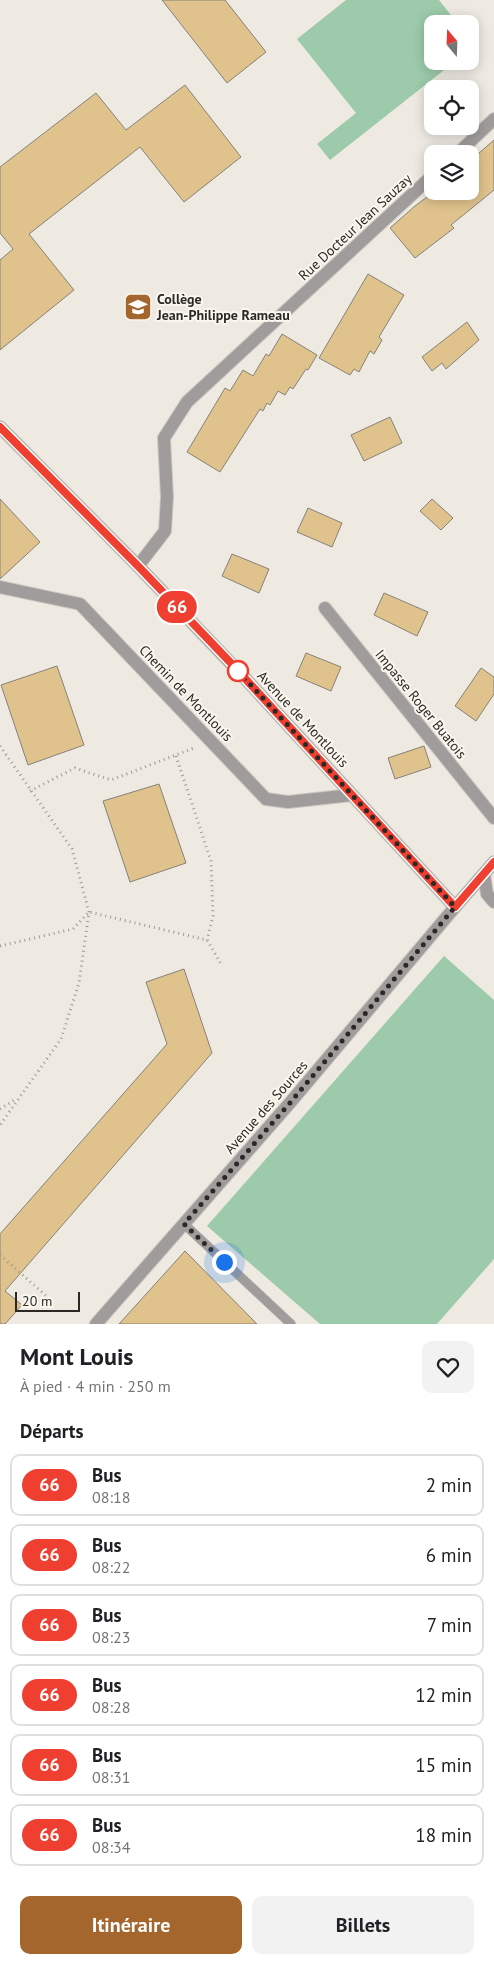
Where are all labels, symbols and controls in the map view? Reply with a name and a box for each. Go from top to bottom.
north arrow [424,15,479,70]
map controls [424,15,479,200]
button: locate [424,80,479,135]
button: layers [424,145,479,200]
street label: Rue Docteur Jean Sauzay [295,169,416,284]
place label: Collège Jean-Philippe Rameau [156,290,290,324]
school or university icon: Collège Jean-Philippe Rameau [123,292,153,322]
line badge: 66 [154,591,200,623]
text: 66 [167,595,187,618]
street label: Chemin de Montlouis [135,641,237,745]
street label: Impasse Roger Buatois [371,646,471,762]
unlabelled marker [227,660,249,682]
street label: Avenue de Montlouis [254,667,352,771]
street label: Avenue des Sources [221,1056,312,1157]
your location [212,1250,237,1275]
scale bar [15,1289,80,1312]
text: 20 m [22,1292,52,1310]
text: Mont Louis [20,1341,134,1372]
button: heart [422,1341,474,1393]
text: À pied · 4 min · 250 m [20,1376,171,1396]
text: Départs [20,1419,84,1443]
text: Bus [92,1463,121,1487]
text: 66 [39,1473,60,1496]
text: 2 min [426,1473,472,1497]
text: 08:18 [92,1487,130,1507]
text: Bus [92,1533,121,1557]
text: 66 [39,1543,60,1566]
text: 6 min [426,1543,472,1567]
text: 08:22 [92,1557,130,1577]
text: Bus [92,1603,121,1627]
text: 66 [39,1613,60,1636]
text: 7 min [427,1613,472,1637]
text: 08:23 [92,1627,130,1647]
text: Bus [92,1673,121,1697]
text: 66 [39,1683,60,1706]
text: 12 min [415,1683,472,1707]
text: 08:28 [92,1697,130,1717]
text: Bus [92,1743,121,1767]
text: 66 [39,1753,60,1776]
text: 15 min [415,1753,472,1777]
text: 08:31 [92,1767,130,1787]
text: Bus [92,1813,121,1837]
text: 66 [39,1823,60,1846]
text: 18 min [415,1823,472,1847]
text: 08:34 [92,1837,130,1857]
button: Itinéraire [20,1896,242,1954]
button: Billets [252,1896,474,1954]

